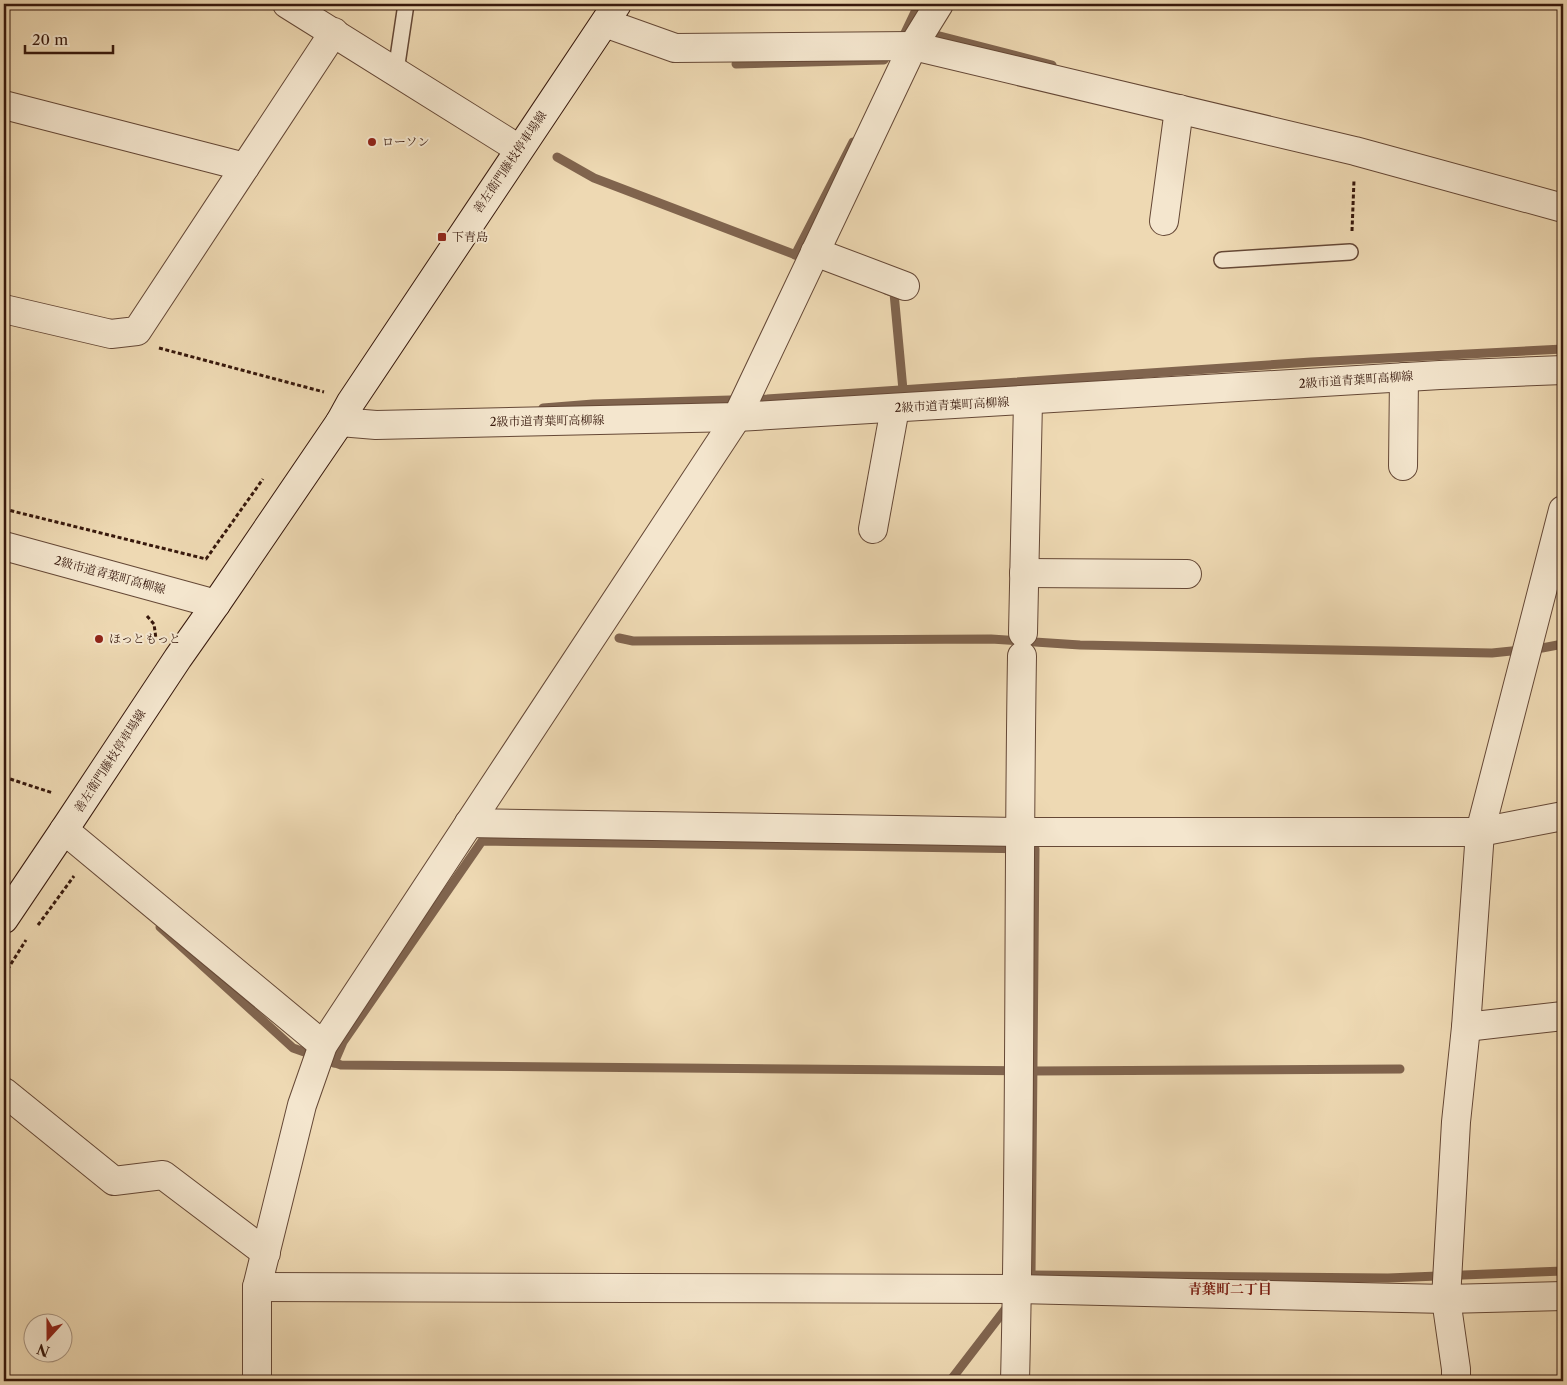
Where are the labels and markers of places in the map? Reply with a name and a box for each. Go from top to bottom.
place label: ローソン [382,134,430,149]
marker: ローソン [366,136,378,148]
place label: 下青島 [452,229,488,244]
marker: 下青島 [436,231,448,243]
place label: ほっともっと [109,631,181,646]
marker: ほっともっと [93,633,105,645]

